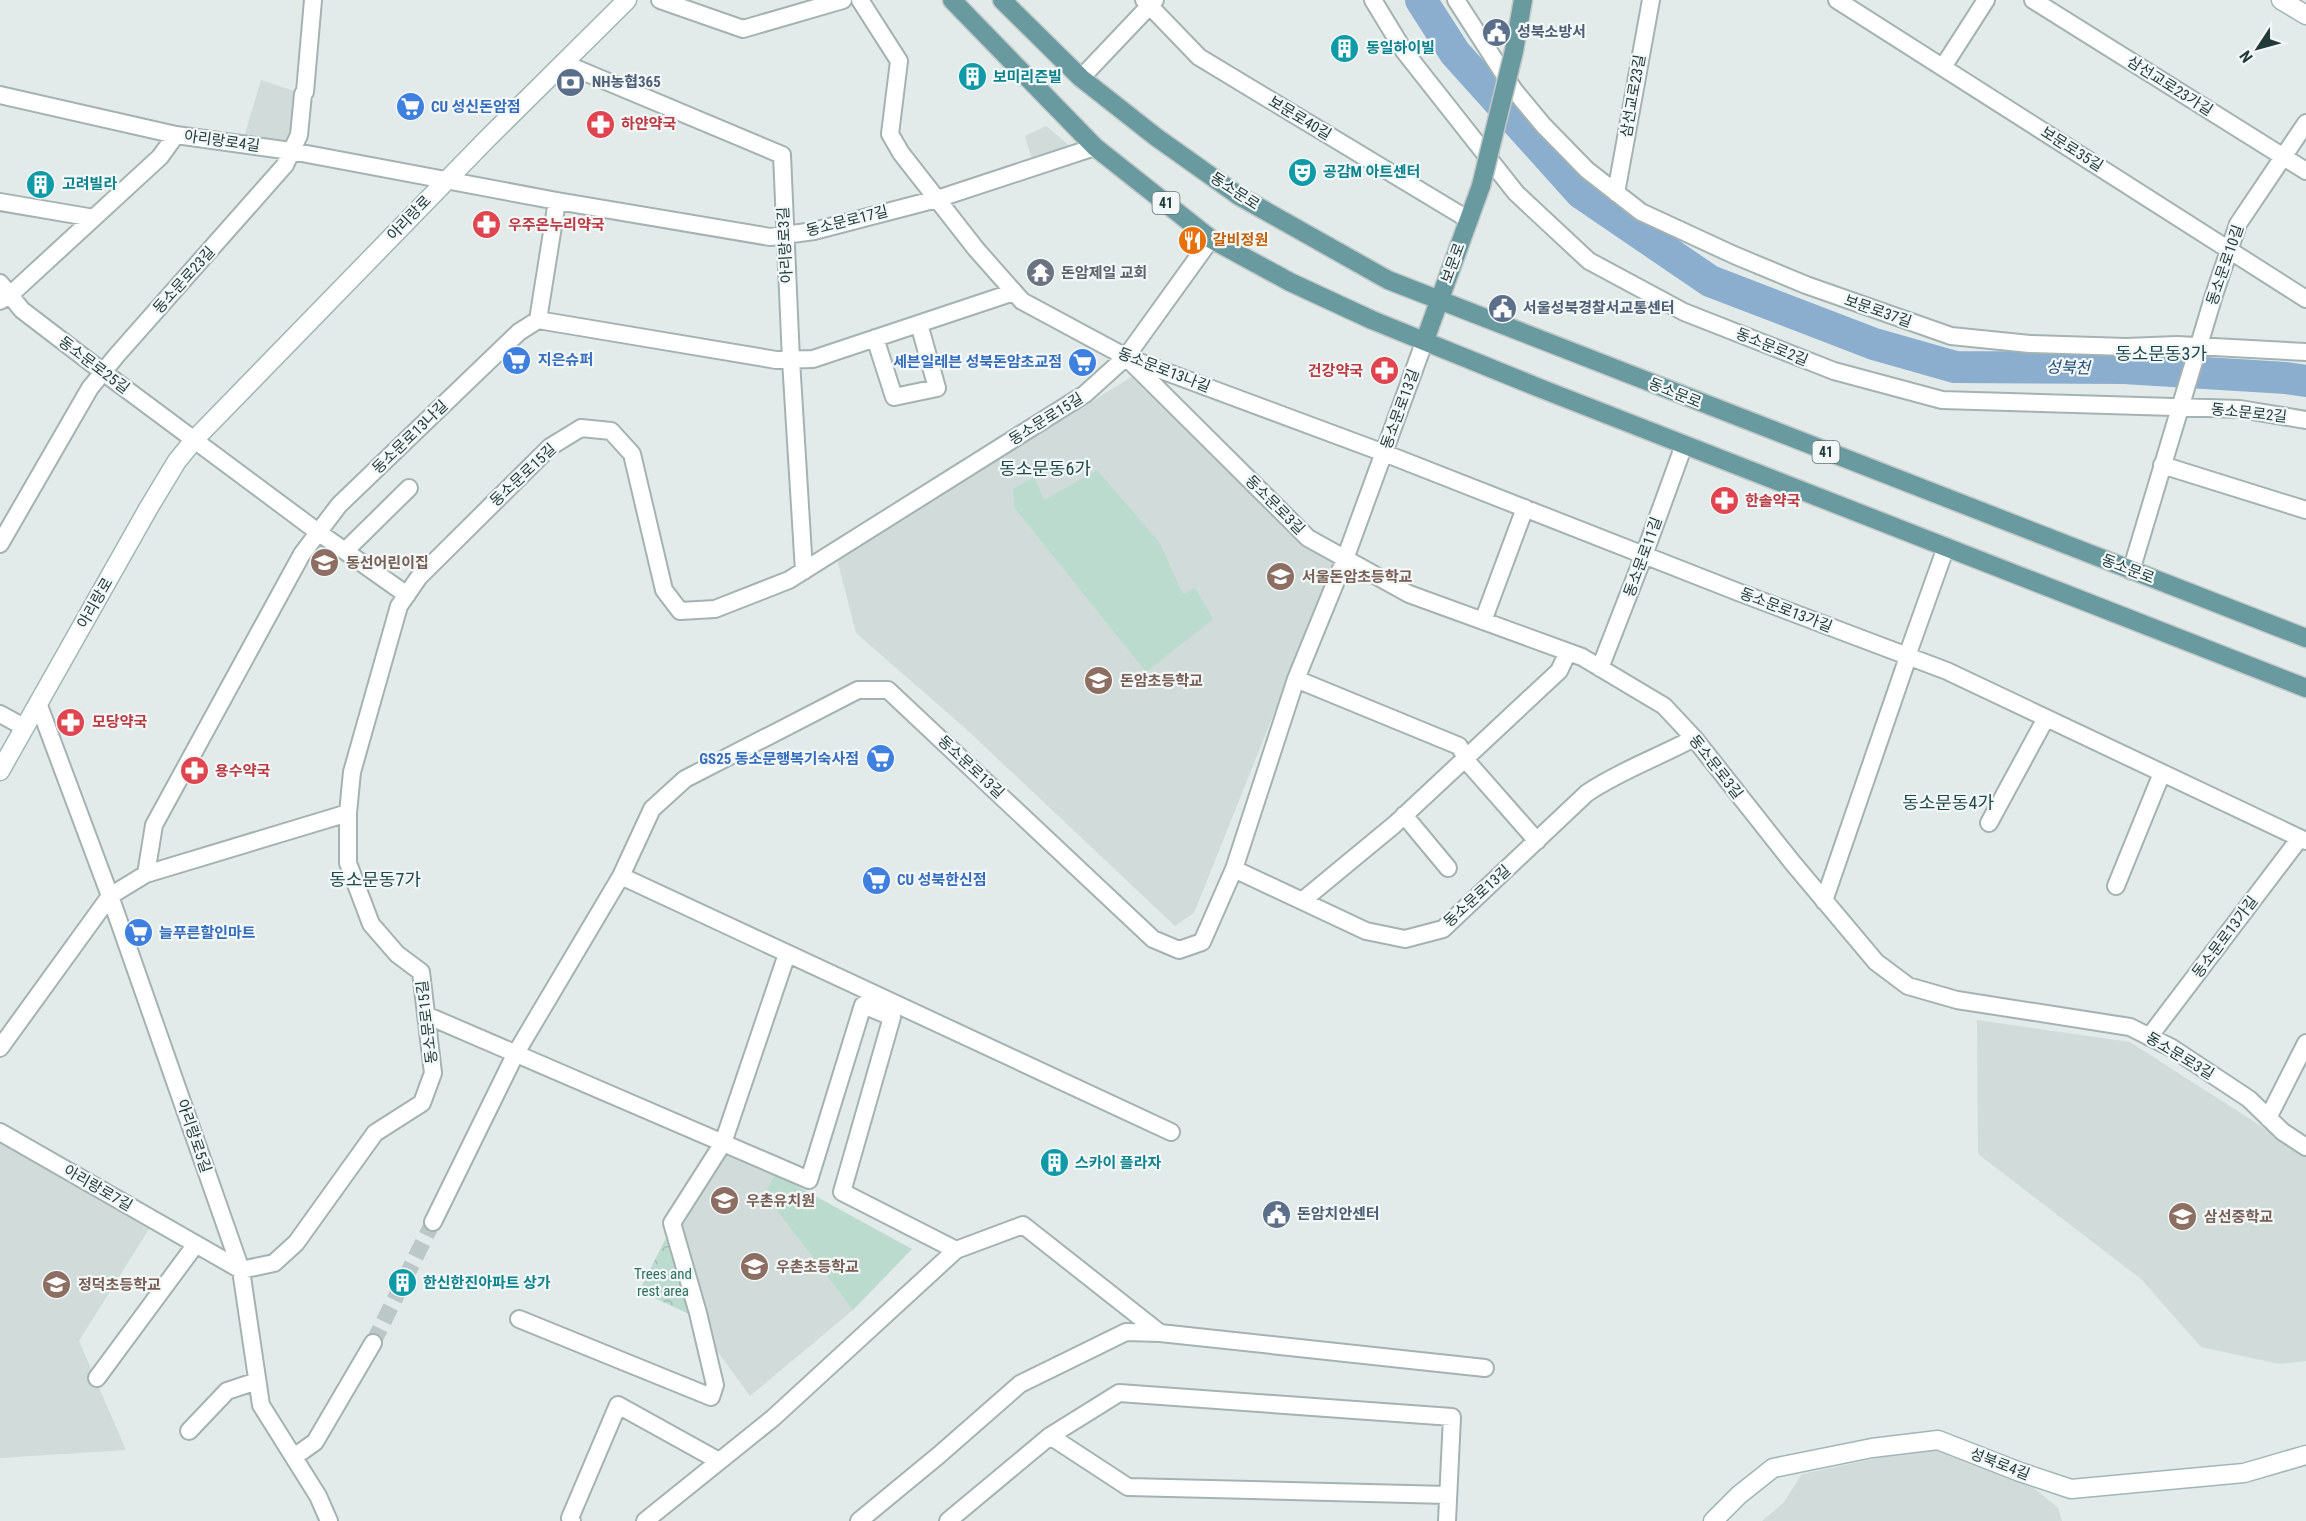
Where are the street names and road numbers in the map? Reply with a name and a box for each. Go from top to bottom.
street label: 삼선교로23길 [1617,53,1649,139]
street label: 삼선교로23가길 [2124,53,2216,119]
street label: 보문로40길 [1265,92,1335,144]
street label: 보문로35길 [2038,123,2106,175]
street label: 아리랑로4길 [183,127,261,155]
street label: 동소문로 [1207,168,1263,214]
street label: 아리랑로 [383,192,435,244]
road number: 41 [1152,192,1180,214]
street label: 동소문로17길 [804,202,890,240]
street label: 아리랑로3길 [774,206,796,284]
street label: 동소문로10길 [2203,222,2247,308]
street label: 보문로 [1437,240,1469,286]
street label: 동소문로23길 [149,243,219,317]
street label: 보문로37길 [1842,291,1914,331]
street label: 동소문로2길 [1733,324,1811,370]
street label: 동소문로25길 [55,333,133,397]
street label: 동소문로13나길 [1115,344,1213,396]
street label: 동소문로13길 [1377,367,1423,451]
street label: 동소문로 [1646,374,1704,412]
street label: 동소문로15길 [1006,389,1086,449]
street label: 동소문로13나길 [369,397,451,477]
street label: 동소문로2길 [2210,400,2288,426]
street label: 동소문로15길 [486,440,560,510]
road number: 41 [1812,441,1840,463]
street label: 동소문로3길 [1242,472,1308,538]
street label: 동소문로11길 [1620,515,1666,599]
street label: 동소문로 [2099,551,2157,587]
street label: 아리랑로 [73,575,117,631]
street label: 동소문로13가길 [1737,584,1835,636]
street label: 동소문로3길 [1685,731,1747,803]
street label: 동소문로13길 [934,732,1008,802]
street label: 동소문로13길 [1440,861,1514,931]
street label: 동소문로13가길 [2188,893,2262,981]
street label: 동소문로15길 [413,979,441,1065]
street label: 동소문로3길 [2143,1029,2217,1083]
street label: 아리랑로5길 [173,1097,215,1175]
street label: 아리랑로7길 [60,1161,136,1215]
street label: 성북로4길 [1968,1444,2032,1484]

